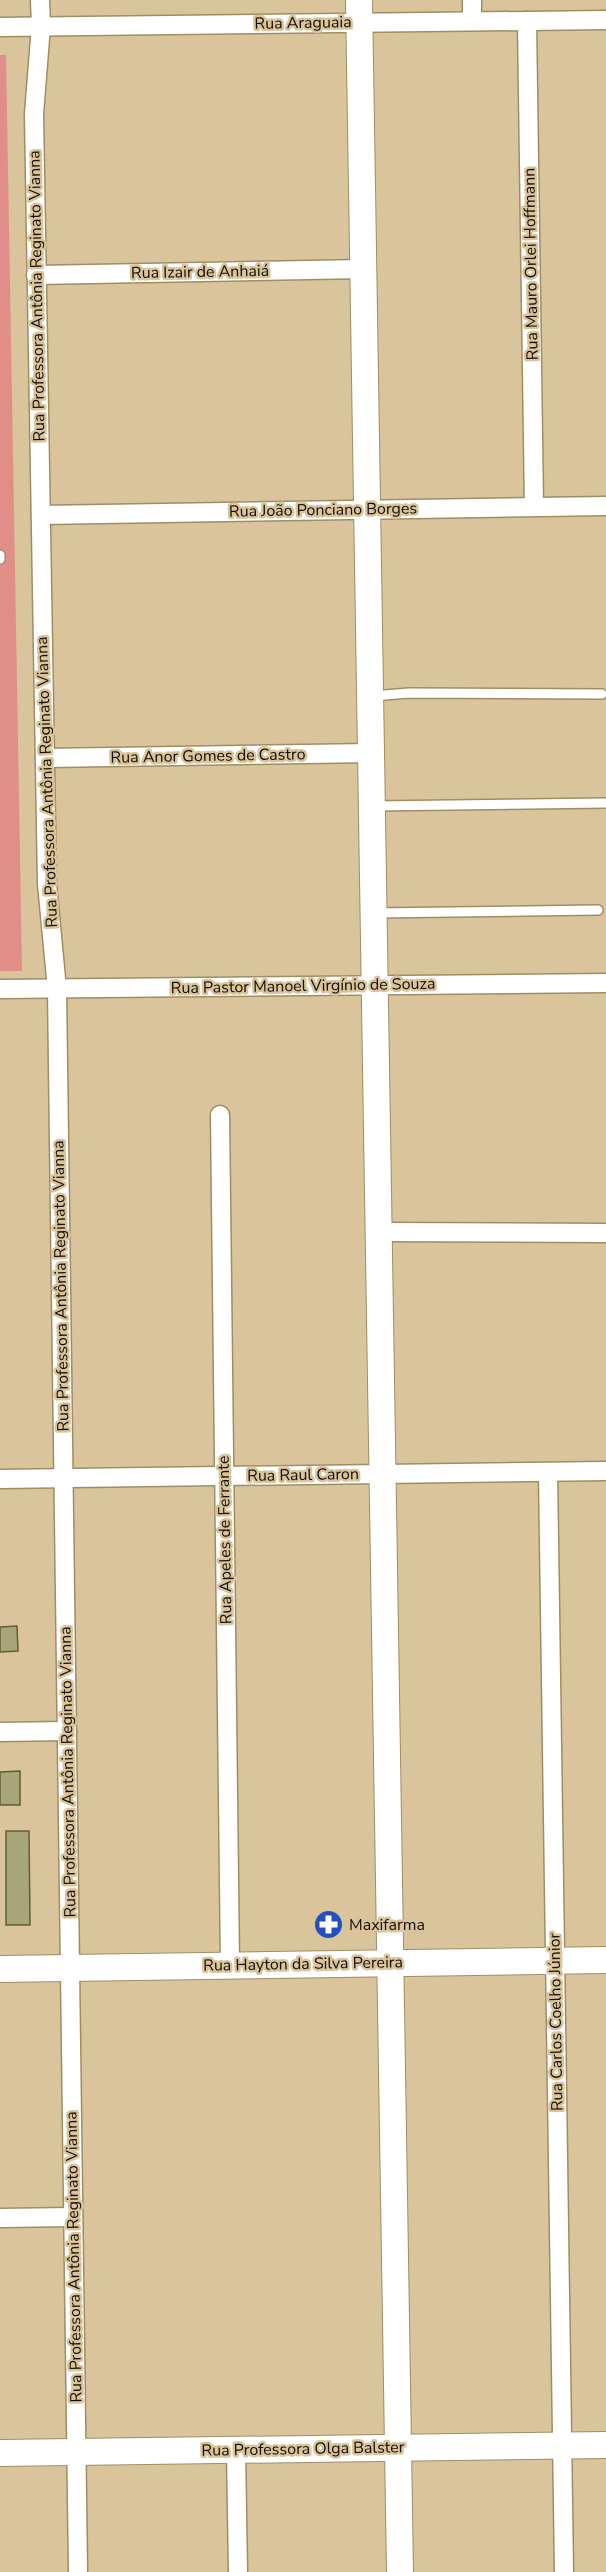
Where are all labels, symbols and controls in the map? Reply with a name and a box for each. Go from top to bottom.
street label: Rua Araguaia [254,11,352,35]
street label: Rua Professora Antônia Reginato Vianna [23,150,51,442]
street label: Rua Mauro Orlei Hoffmann [518,167,544,361]
street label: Rua Izair de Anhaiá [131,260,269,284]
street label: Rua João Ponciano Borges [229,497,417,523]
street label: Rua Professora Antônia Reginato Vianna [31,636,63,928]
street label: Rua Anor Gomes de Castro [110,743,306,769]
street label: Rua Pastor Manoel Virgínio de Souza [171,973,435,999]
street label: Rua Professora Antônia Reginato Vianna [47,1140,75,1432]
street label: Rua Apeles de Ferrante [213,1455,237,1625]
street label: Rua Raul Caron [247,1463,359,1487]
street label: Rua Professora Antônia Reginato Vianna [54,1626,82,1918]
pharmacy icon: Maxifarma [312,1909,344,1941]
place label: Maxifarma [349,1914,425,1936]
street label: Rua Carlos Coelho Júnior [543,1932,569,2111]
street label: Rua Hayton da Silva Pereira [203,1951,403,1977]
street label: Rua Professora Antônia Reginato Vianna [60,2111,88,2403]
street label: Rua Professora Olga Balster [201,2436,405,2462]

